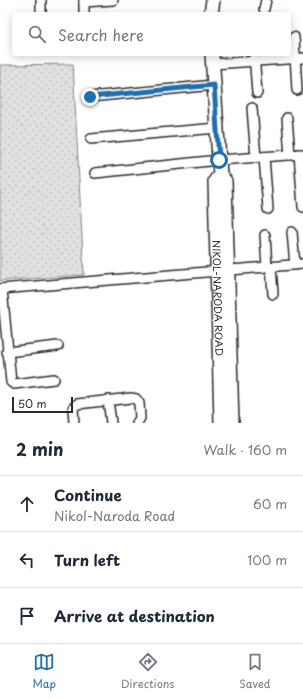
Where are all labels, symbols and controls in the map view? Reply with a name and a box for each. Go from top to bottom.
search box [12,12,291,56]
icon: search [26,23,48,45]
text: Search here [58,23,144,46]
route end [81,88,99,106]
route start [210,151,228,169]
street label: NIKOL-NARODA ROAD [209,240,227,356]
scale bar [12,395,73,414]
text: 50 m [18,395,47,412]
text: 2 min [16,436,63,462]
text: Walk · 160 m [204,440,287,459]
text: Continue [54,483,122,506]
icon: ahead [16,493,38,515]
text: 60 m [253,494,287,513]
text: Nikol-Naroda Road [54,506,175,525]
text: Turn left [54,548,120,571]
icon: left [16,549,38,571]
text: 100 m [247,550,287,569]
text: Arrive at destination [54,604,215,627]
icon: arrive [16,605,38,627]
tab: Map [32,651,56,692]
tab: Directions [121,651,174,692]
tab: Saved [239,651,271,692]

